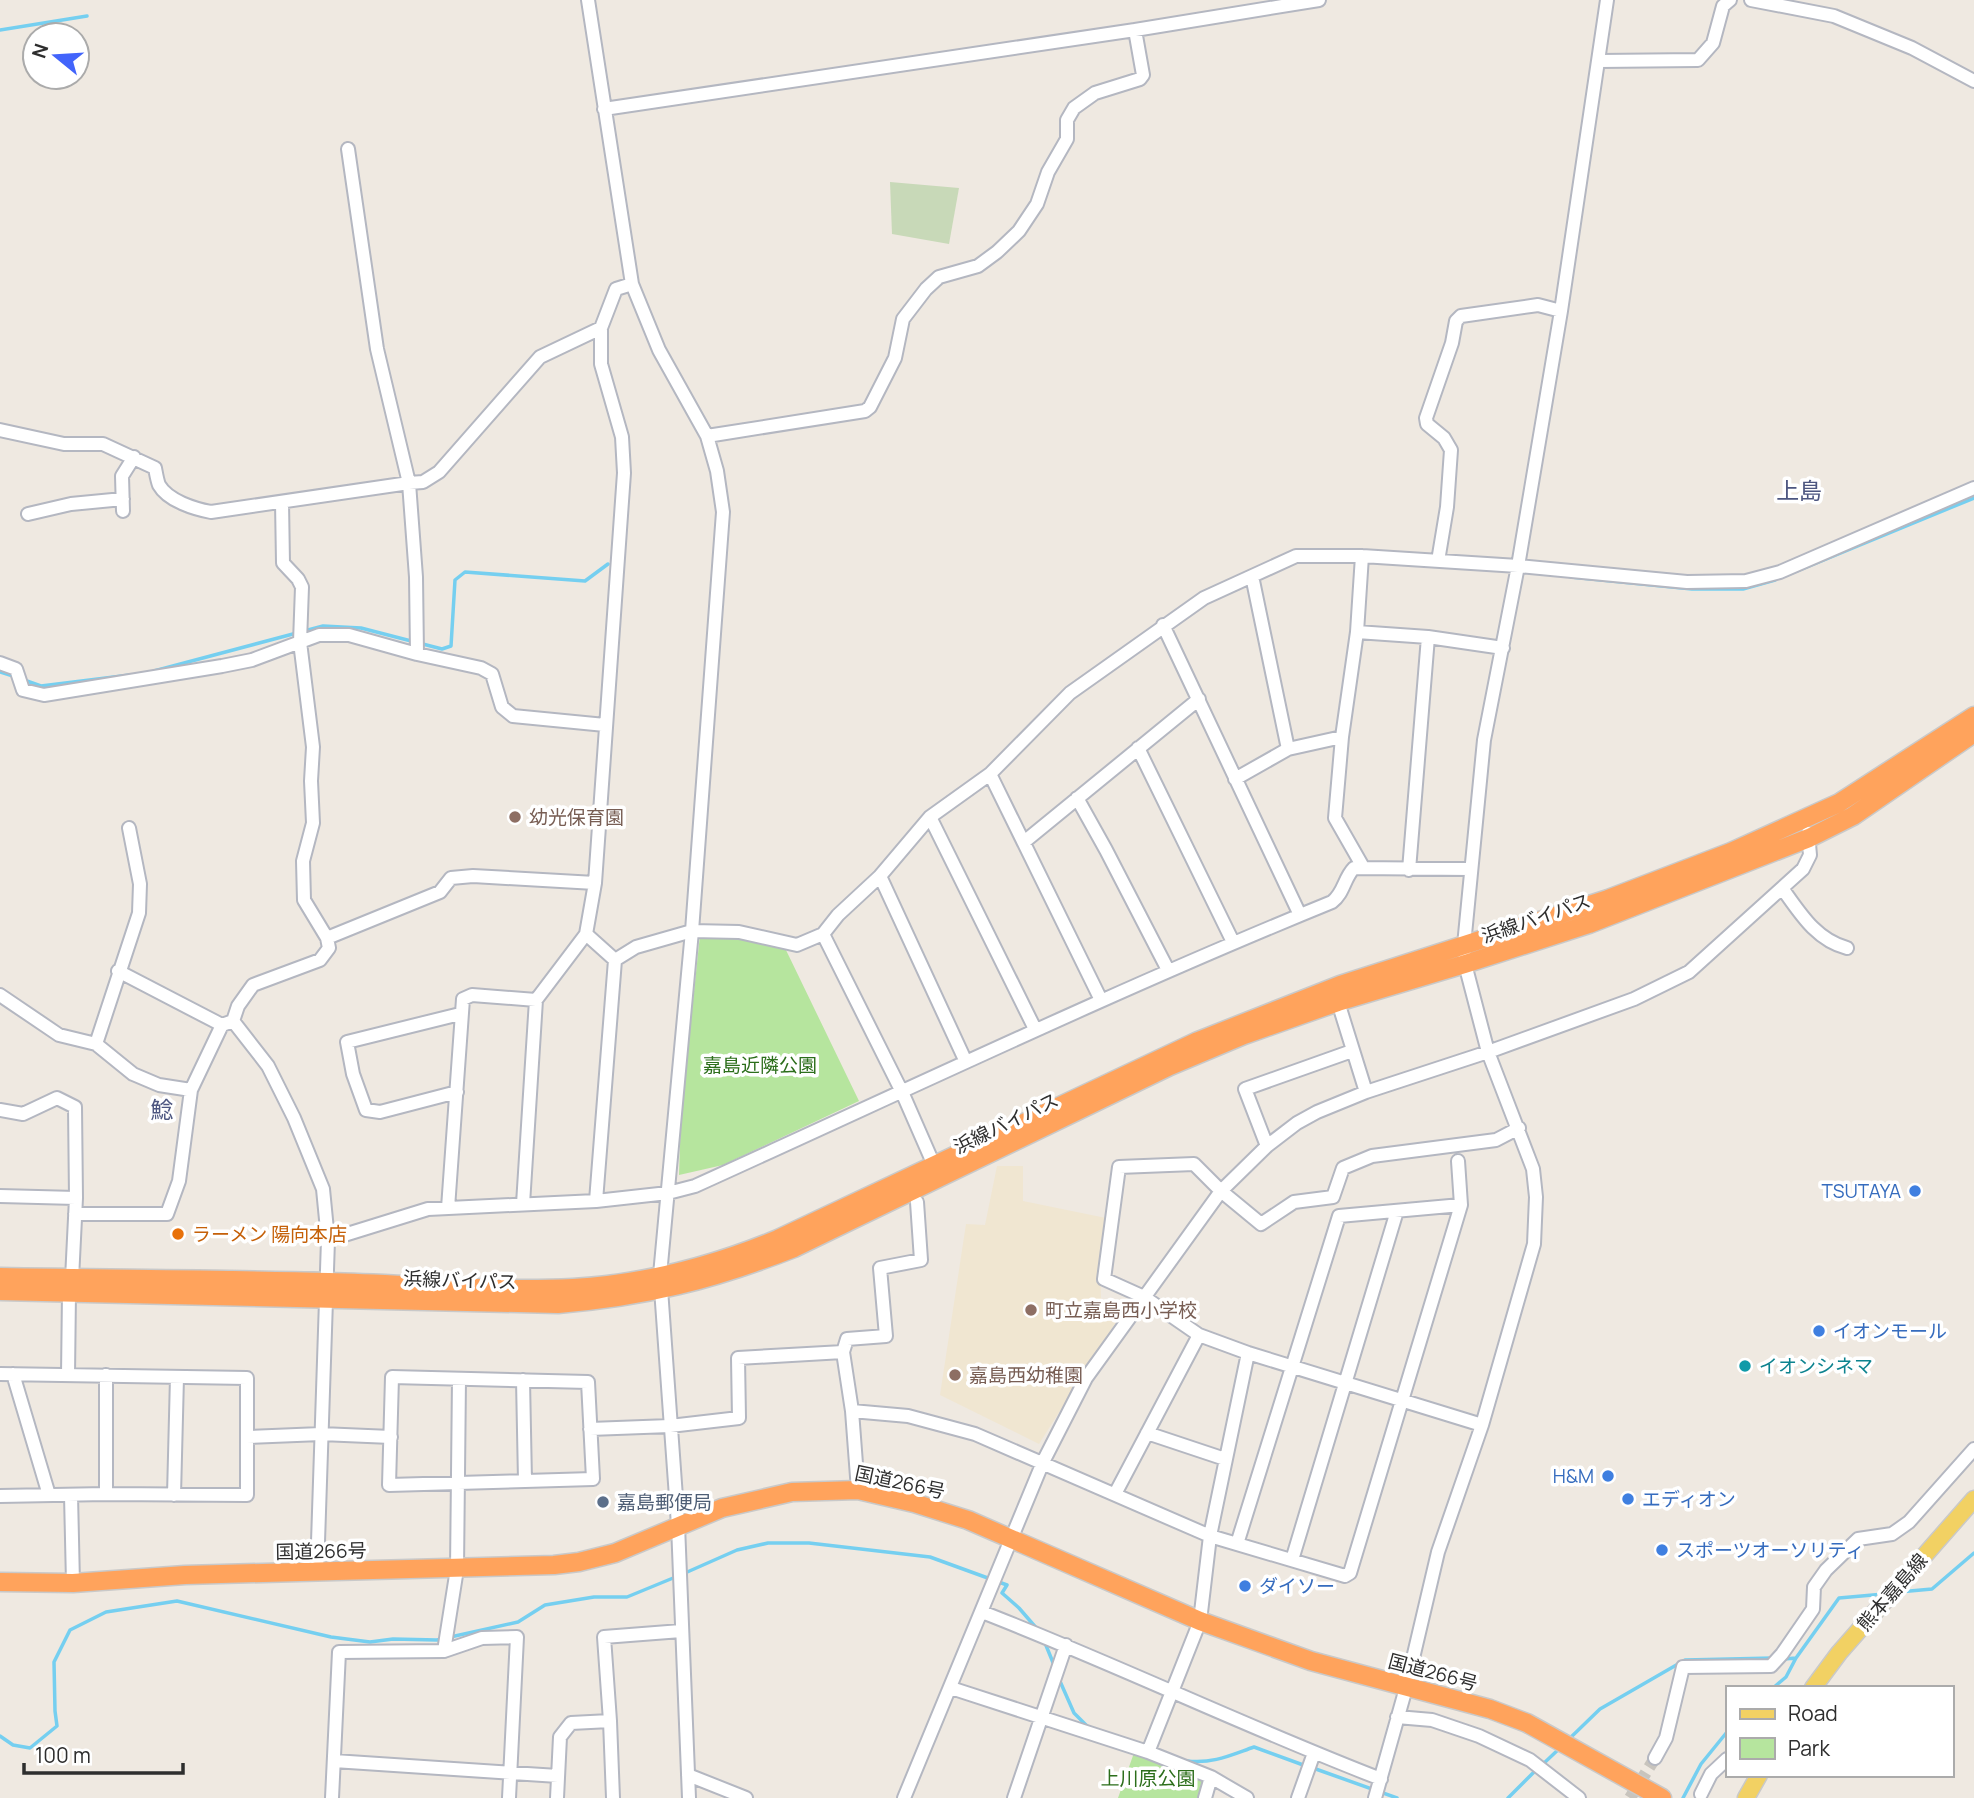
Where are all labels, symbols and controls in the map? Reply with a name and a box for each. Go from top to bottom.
north arrow [21,21,91,91]
text: N [25,40,54,61]
district label: 上島 [1776,474,1822,506]
place label: 幼光保育園 [529,804,624,830]
marker: 幼光保育園 [507,809,523,825]
street label: 浜線バイパス [1478,887,1594,949]
park label: 嘉島近隣公園 [703,1052,817,1078]
street label: 浜線バイパス [949,1086,1063,1160]
district label: 鯰 [151,1093,174,1125]
place label: TSUTAYA [1821,1178,1901,1204]
marker: TSUTAYA [1907,1183,1923,1199]
place label: ラーメン 陽向本店 [192,1221,347,1247]
marker: ラーメン 陽向本店 [170,1226,186,1242]
street label: 浜線バイパス [403,1265,517,1295]
place label: 町立嘉島西小学校 [1045,1297,1197,1323]
marker: 町立嘉島西小学校 [1023,1302,1039,1318]
place label: イオンモール [1833,1318,1947,1344]
marker: イオンモール [1811,1323,1827,1339]
place label: イオンシネマ [1759,1353,1873,1379]
marker: イオンシネマ [1737,1358,1753,1374]
place label: 嘉島西幼稚園 [969,1362,1083,1388]
marker: 嘉島西幼稚園 [947,1367,963,1383]
street label: 国道266号 [853,1460,947,1504]
place label: H&M [1553,1463,1594,1489]
marker: H&M [1600,1468,1616,1484]
place label: エディオン [1642,1486,1736,1512]
place label: 嘉島郵便局 [617,1489,712,1515]
marker: エディオン [1620,1491,1636,1507]
marker: 嘉島郵便局 [595,1494,611,1510]
street label: 国道266号 [275,1537,367,1565]
place label: スポーツオーソリティ [1676,1537,1864,1563]
marker: スポーツオーソリティ [1654,1542,1670,1558]
street label: 熊本嘉島線 [1851,1548,1933,1636]
place label: ダイソー [1259,1573,1335,1599]
marker: ダイソー [1237,1578,1253,1594]
street label: 国道266号 [1385,1648,1481,1696]
legend [1726,1686,1953,1777]
text: Road [1788,1699,1838,1727]
scale bar [24,1731,184,1775]
text: Park [1788,1734,1830,1762]
text: 100 m [35,1741,91,1769]
park label: 上川原公園 [1100,1765,1196,1791]

